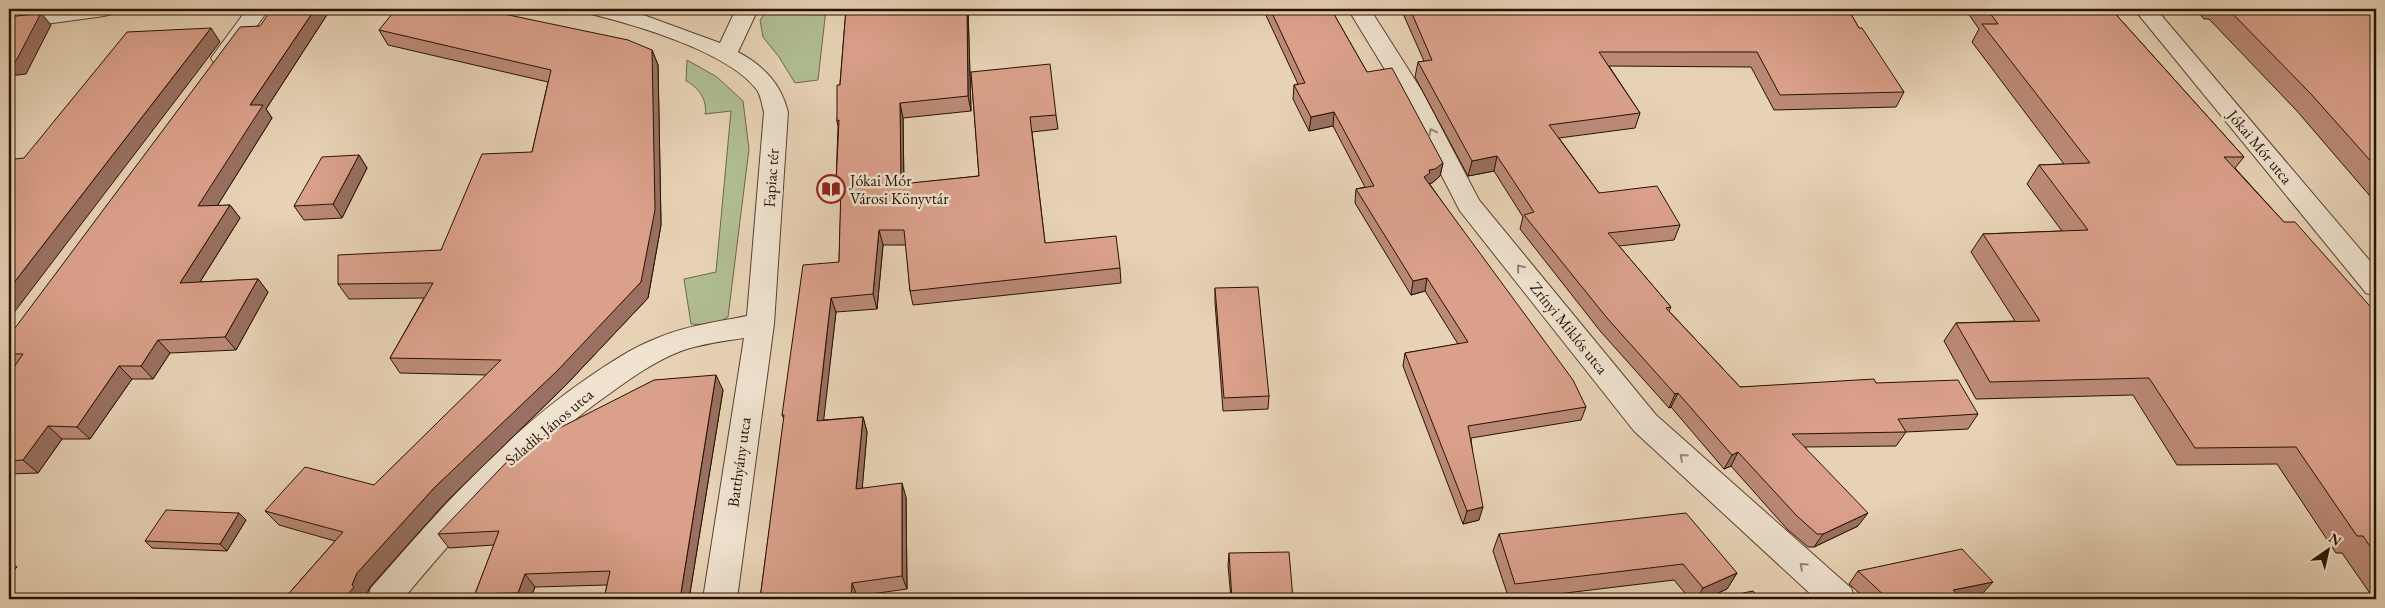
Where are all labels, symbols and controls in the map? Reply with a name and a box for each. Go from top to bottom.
street label: Jókai Mór utca [2221,104,2298,189]
one-way arrow [1428,129,1438,138]
street label: Fapiac tér [758,147,784,208]
place label: Jókai Mór Városi Könyvtár [848,170,949,209]
library icon: Jókai Mór Városi Könyvtár [816,174,846,204]
one-way arrow [1518,265,1526,274]
street label: Zrínyi Miklós utca [1525,278,1613,379]
street label: Szladik János utca [500,384,598,470]
street label: Batthyány utca [722,415,756,508]
one-way arrow [1679,454,1688,463]
north arrow [2302,526,2352,576]
text: N [2326,529,2346,550]
one-way arrow [1800,563,1809,572]

